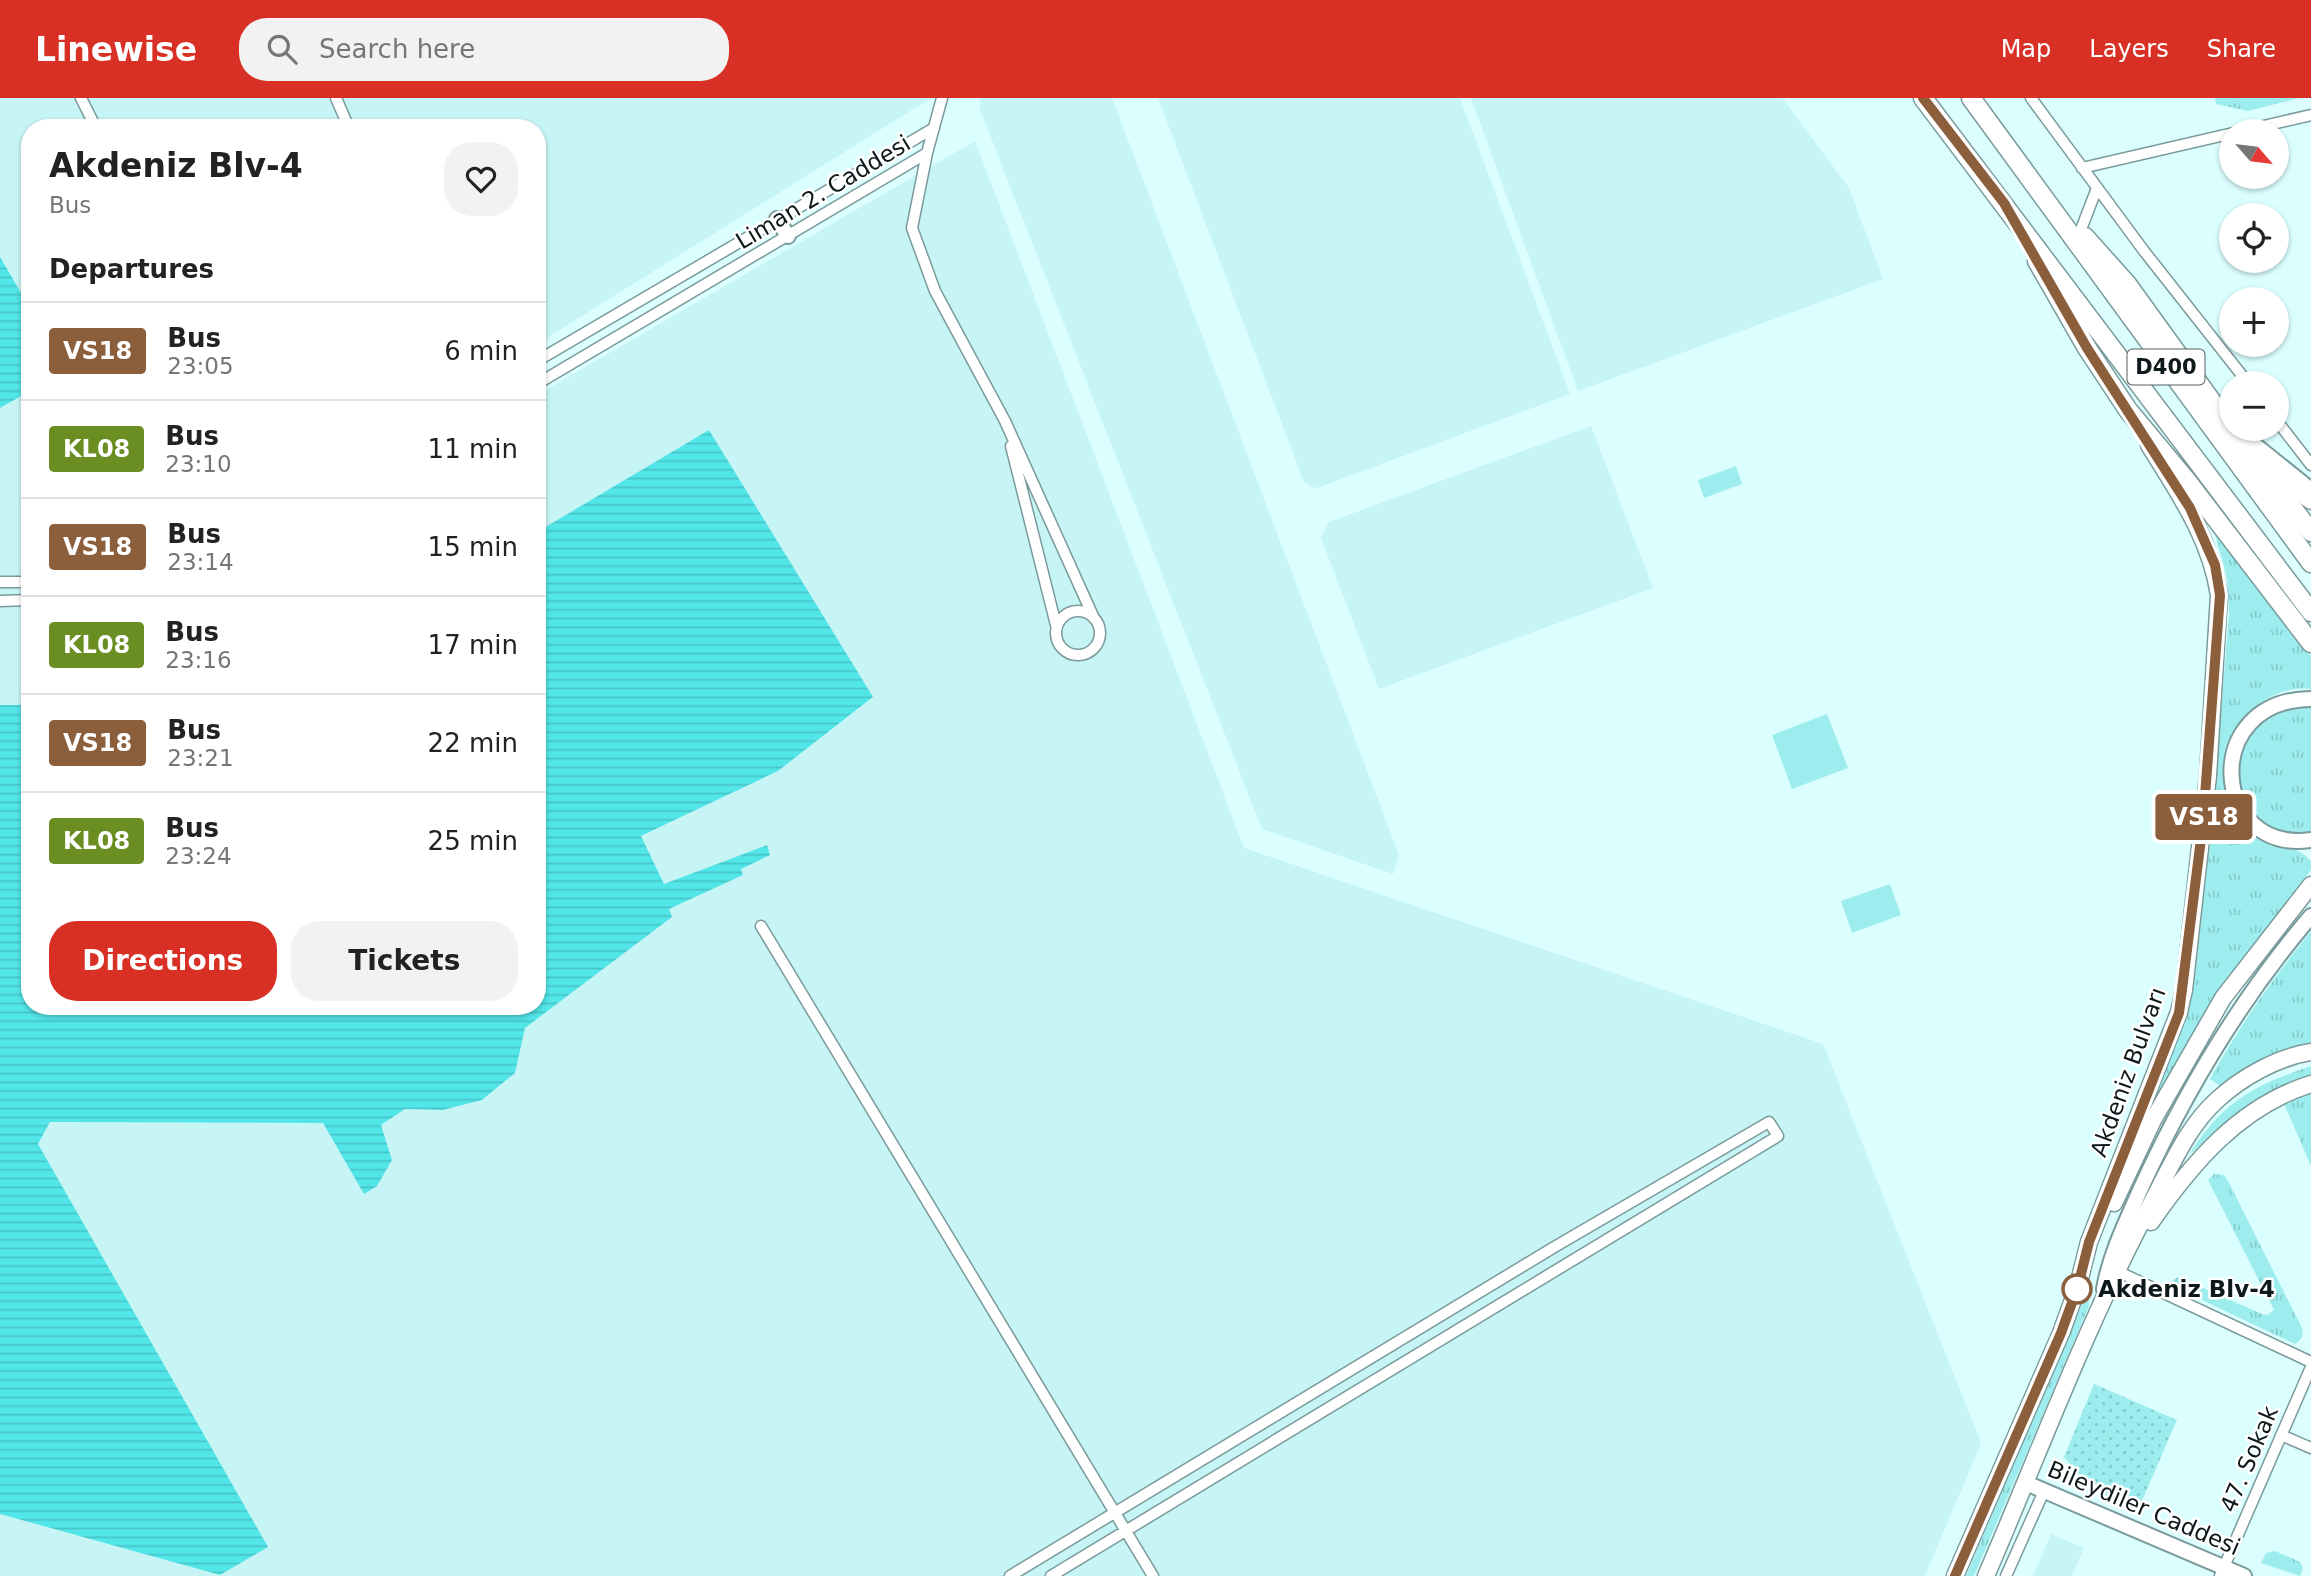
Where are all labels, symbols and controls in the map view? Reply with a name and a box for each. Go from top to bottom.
search box [239,18,729,81]
text: Linewise [35,30,197,69]
icon: search [263,30,301,68]
text: Search here [319,34,475,64]
text: Map [2001,35,2051,63]
text: Layers [2089,35,2169,63]
text: Share [2207,35,2276,63]
north arrow [2219,119,2289,189]
map controls [2219,119,2289,441]
street label: Liman 2. Caddesi [731,130,915,254]
button: heart [444,142,518,216]
text: Akdeniz Blv-4 [49,146,303,185]
text: Bus [49,192,91,218]
button: locate [2219,203,2289,273]
text: Departures [49,254,214,284]
button: + [2219,287,2289,357]
text: Bus [167,323,221,353]
text: 6 min [444,336,518,366]
text: VS18 [63,337,132,365]
road number: D400 [2128,350,2204,384]
text: 23:05 [167,353,234,379]
button: − [2219,371,2289,441]
text: Bus [165,421,219,451]
text: 11 min [428,434,518,464]
text: KL08 [63,435,130,463]
text: 23:10 [165,451,232,477]
text: Bus [167,519,221,549]
text: 15 min [428,532,518,562]
text: VS18 [63,533,132,561]
text: 23:14 [167,549,234,575]
text: Bus [165,617,219,647]
text: 17 min [428,630,518,660]
text: KL08 [63,631,130,659]
text: 23:16 [165,647,232,673]
text: Bus [167,715,221,745]
text: 22 min [428,728,518,758]
text: VS18 [63,729,132,757]
text: 23:21 [167,745,234,771]
line badge: VS18 [2155,794,2253,840]
text: VS18 [2169,803,2239,831]
text: Bus [165,813,219,843]
text: 25 min [428,826,518,856]
text: KL08 [63,827,130,855]
text: 23:24 [165,843,232,869]
button: Directions [49,921,277,1001]
button: Tickets [291,921,518,1001]
street label: Akdeniz Bulvarı [2085,984,2171,1160]
marker: Akdeniz Blv-4 [2062,1274,2092,1304]
place label: Akdeniz Blv-4 [2098,1276,2275,1302]
street label: 47. Sokak [2215,1401,2283,1516]
street label: Bileydiler Caddesi [2044,1456,2244,1560]

